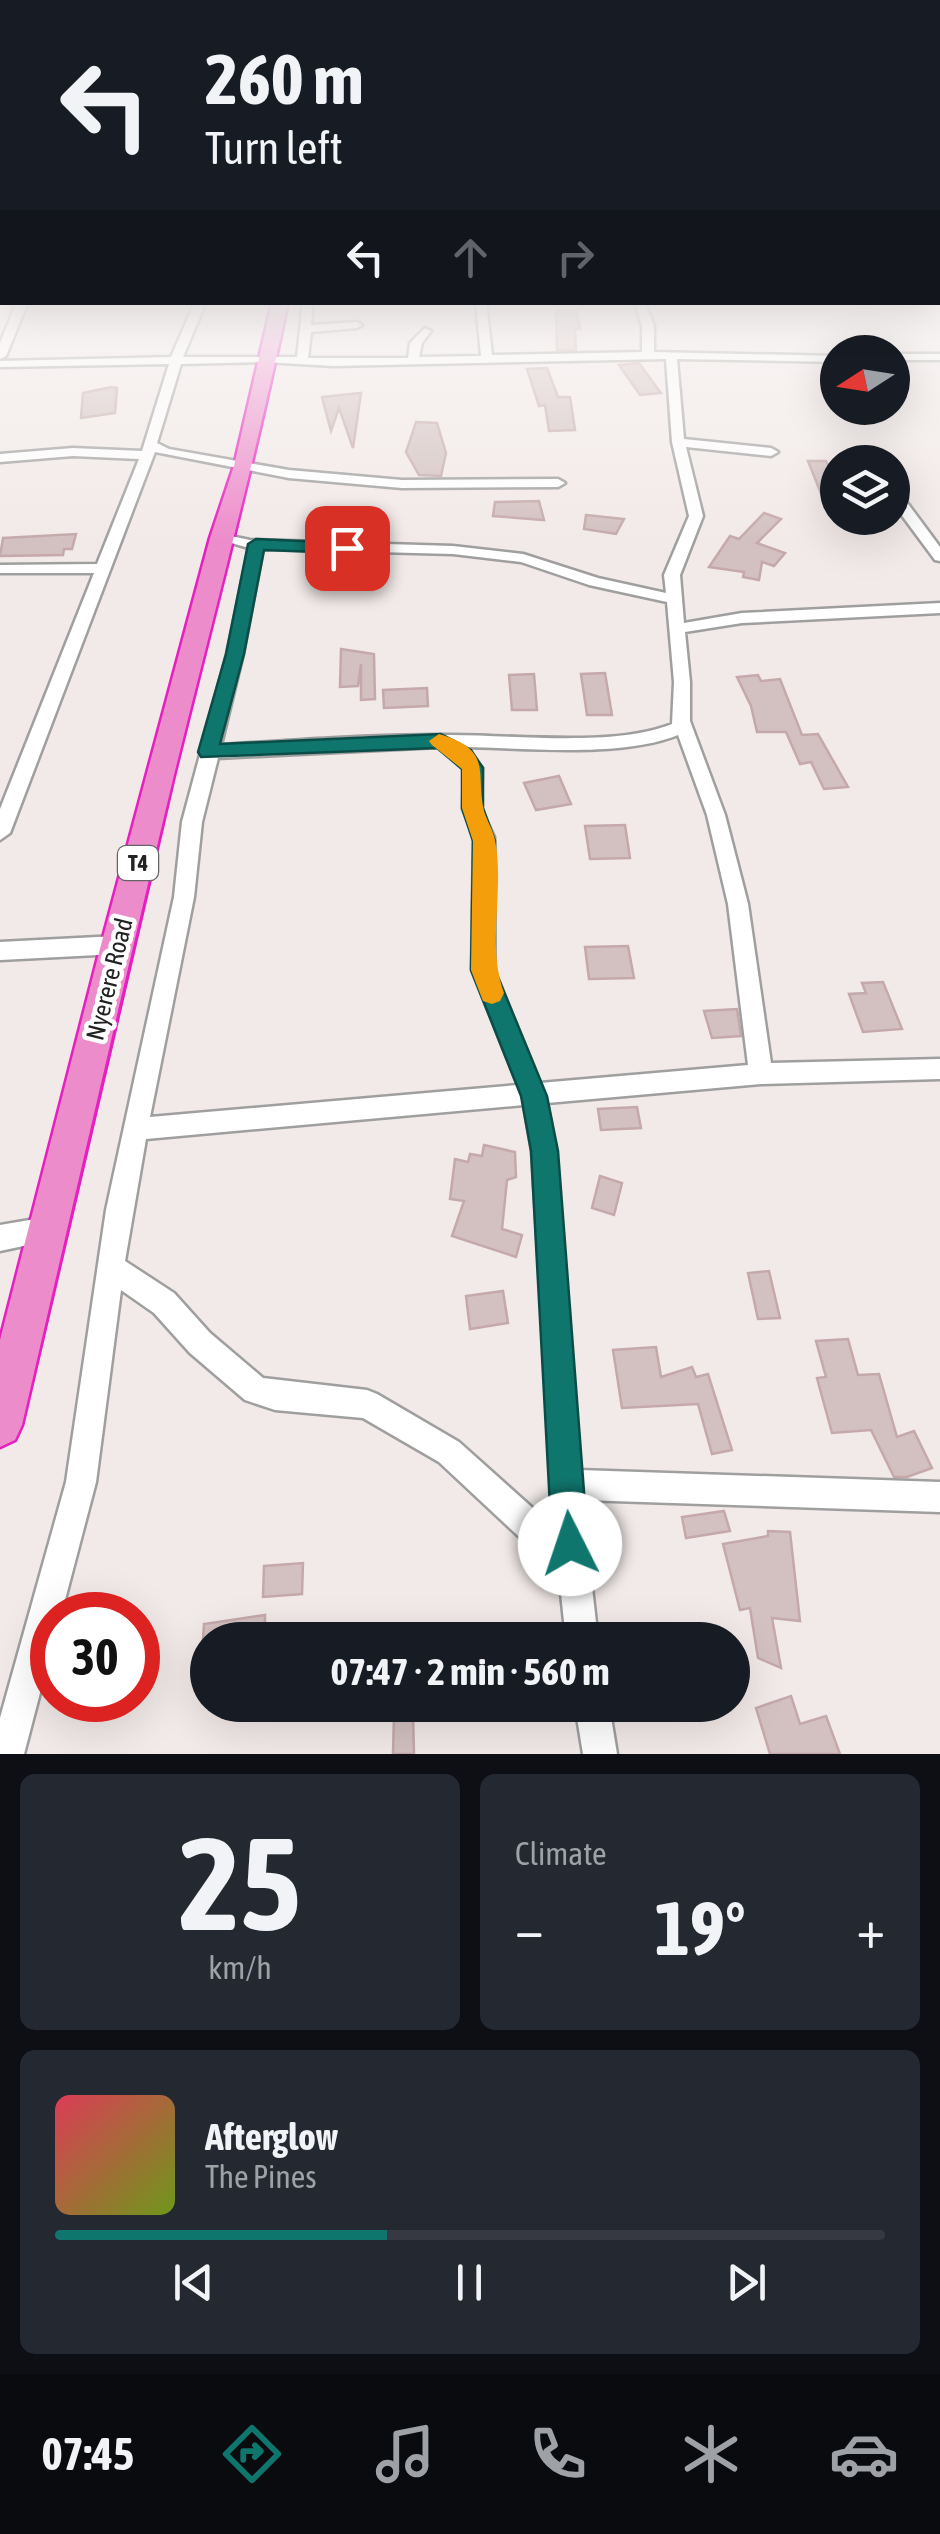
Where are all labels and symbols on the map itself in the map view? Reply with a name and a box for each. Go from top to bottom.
north arrow [820,335,910,425]
pin [305,506,390,591]
road number: T4 [118,846,158,880]
street label: Nyerere Road [80,915,138,1043]
position arrow [518,1492,622,1596]
speed limit sign: 30 [30,1592,160,1722]

